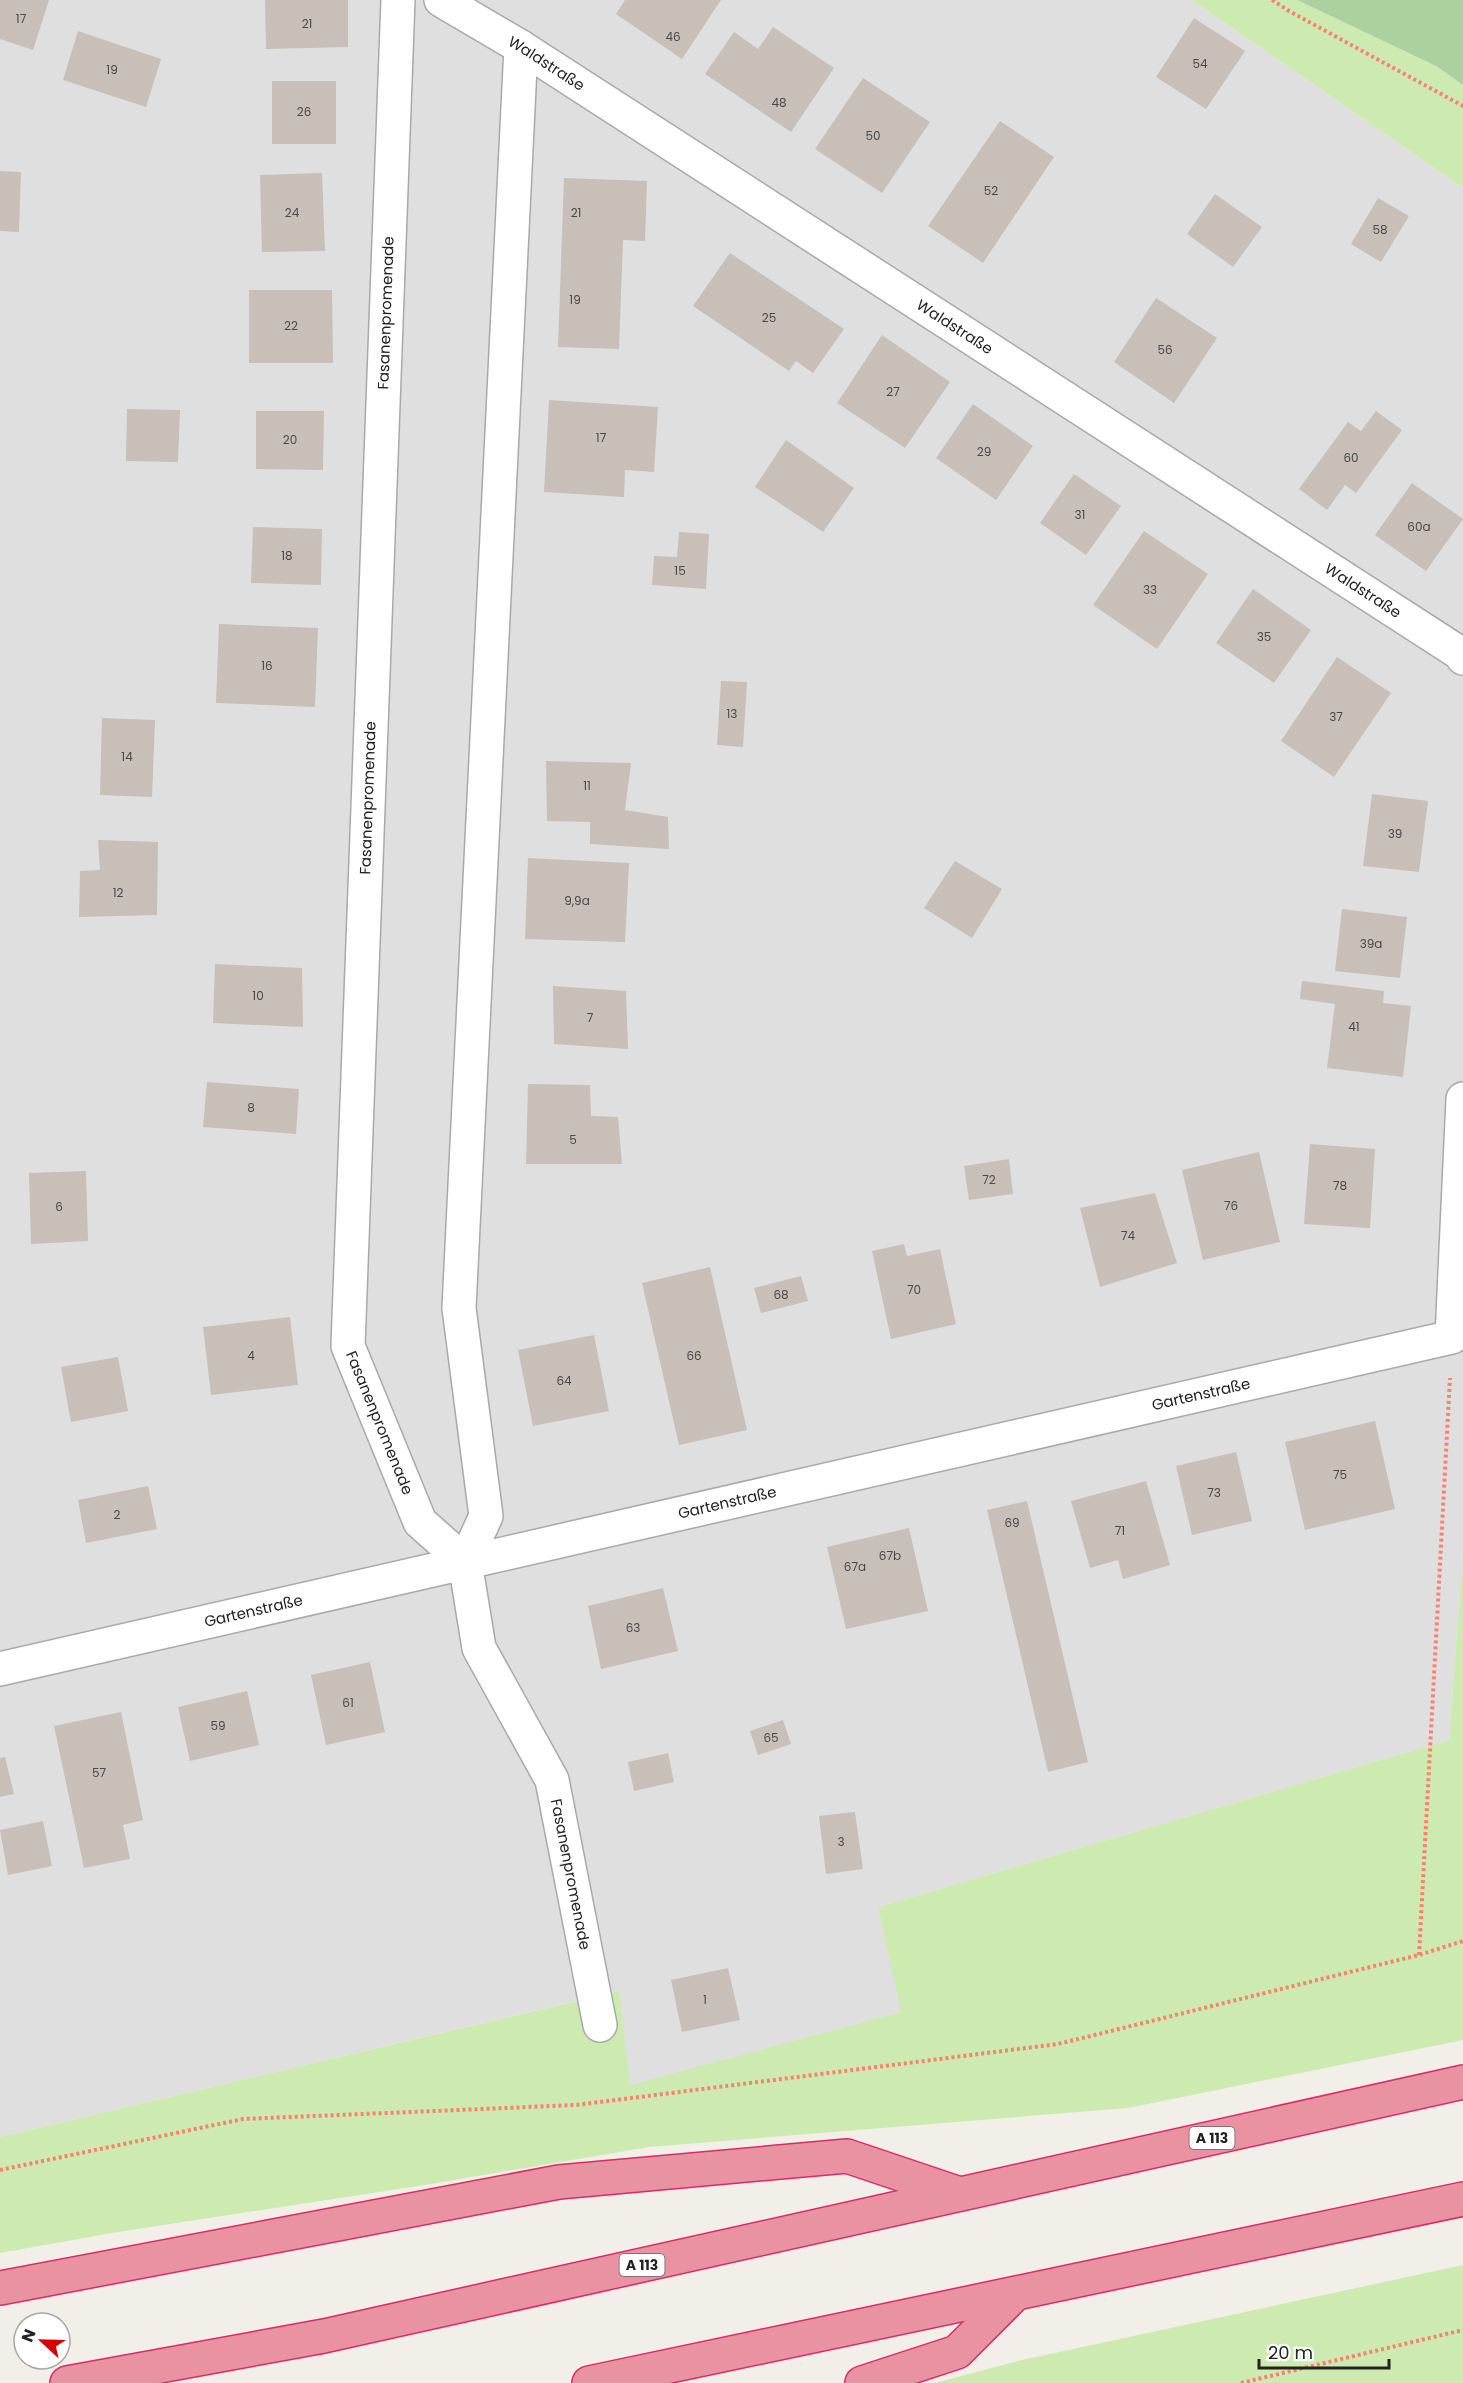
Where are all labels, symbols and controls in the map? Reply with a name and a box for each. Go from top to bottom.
house number: 17 [16,10,27,27]
house number: 21 [302,15,312,32]
house number: 46 [665,28,681,45]
street label: Waldstraße [504,31,589,95]
house number: 54 [1192,55,1208,72]
house number: 19 [106,61,118,78]
house number: 48 [771,94,787,111]
house number: 26 [297,103,311,120]
house number: 50 [865,127,881,144]
house number: 52 [984,182,998,199]
house number: 24 [285,204,300,221]
house number: 21 [571,204,581,221]
house number: 58 [1372,221,1388,238]
street label: Fasanenpromenade [372,236,399,390]
house number: 19 [569,291,581,308]
street label: Waldstraße [913,294,997,359]
house number: 25 [762,309,776,326]
house number: 22 [284,317,298,334]
house number: 56 [1157,341,1173,358]
house number: 27 [886,383,900,400]
house number: 17 [596,429,607,446]
house number: 20 [283,431,297,448]
house number: 29 [977,443,991,460]
house number: 60 [1343,449,1359,466]
house number: 31 [1075,506,1085,523]
house number: 60a [1407,518,1431,535]
house number: 18 [281,547,293,564]
street label: Waldstraße [1321,558,1406,623]
house number: 15 [674,562,686,579]
house number: 33 [1143,581,1157,598]
house number: 35 [1257,628,1271,645]
house number: 16 [261,657,273,674]
house number: 13 [727,705,737,722]
house number: 37 [1329,708,1343,725]
street label: Fasanenpromenade [354,721,381,875]
house number: 14 [121,748,133,765]
house number: 11 [583,777,591,794]
house number: 39 [1388,825,1402,842]
house number: 12 [113,884,123,901]
house number: 9,9a [564,892,590,909]
house number: 39a [1360,935,1382,952]
house number: 10 [252,987,264,1004]
house number: 7 [587,1009,594,1026]
house number: 41 [1348,1018,1360,1035]
house number: 8 [247,1099,255,1116]
house number: 5 [569,1131,577,1148]
house number: 72 [982,1171,996,1188]
house number: 78 [1333,1177,1347,1194]
house number: 76 [1224,1197,1238,1214]
house number: 6 [55,1198,63,1215]
house number: 74 [1121,1227,1135,1244]
house number: 70 [907,1281,921,1298]
house number: 68 [773,1286,789,1303]
house number: 4 [247,1347,255,1364]
house number: 66 [686,1347,702,1364]
street label: Fasanenpromenade [341,1348,419,1498]
house number: 64 [556,1372,572,1389]
street label: Gartenstraße [1150,1372,1252,1415]
house number: 75 [1333,1466,1347,1483]
street label: Gartenstraße [676,1481,778,1524]
house number: 73 [1207,1484,1221,1501]
house number: 2 [114,1506,121,1523]
house number: 69 [1004,1514,1020,1531]
house number: 71 [1115,1522,1125,1539]
house number: 67b [879,1547,901,1564]
house number: 67a [844,1558,866,1575]
street label: Gartenstraße [202,1589,305,1632]
house number: 63 [626,1619,640,1636]
house number: 61 [342,1694,354,1711]
house number: 59 [210,1717,226,1734]
house number: 65 [763,1729,779,1746]
house number: 57 [92,1764,106,1781]
street label: Fasanenpromenade [546,1797,596,1952]
house number: 3 [837,1833,845,1850]
house number: 1 [703,1991,707,2008]
road number: A 113 [1190,2127,1234,2149]
road number: A 113 [620,2254,664,2276]
north arrow [12,2311,72,2371]
text: N [16,2326,41,2345]
scale bar [1259,2332,1390,2370]
text: 20 m [1268,2340,1313,2365]

